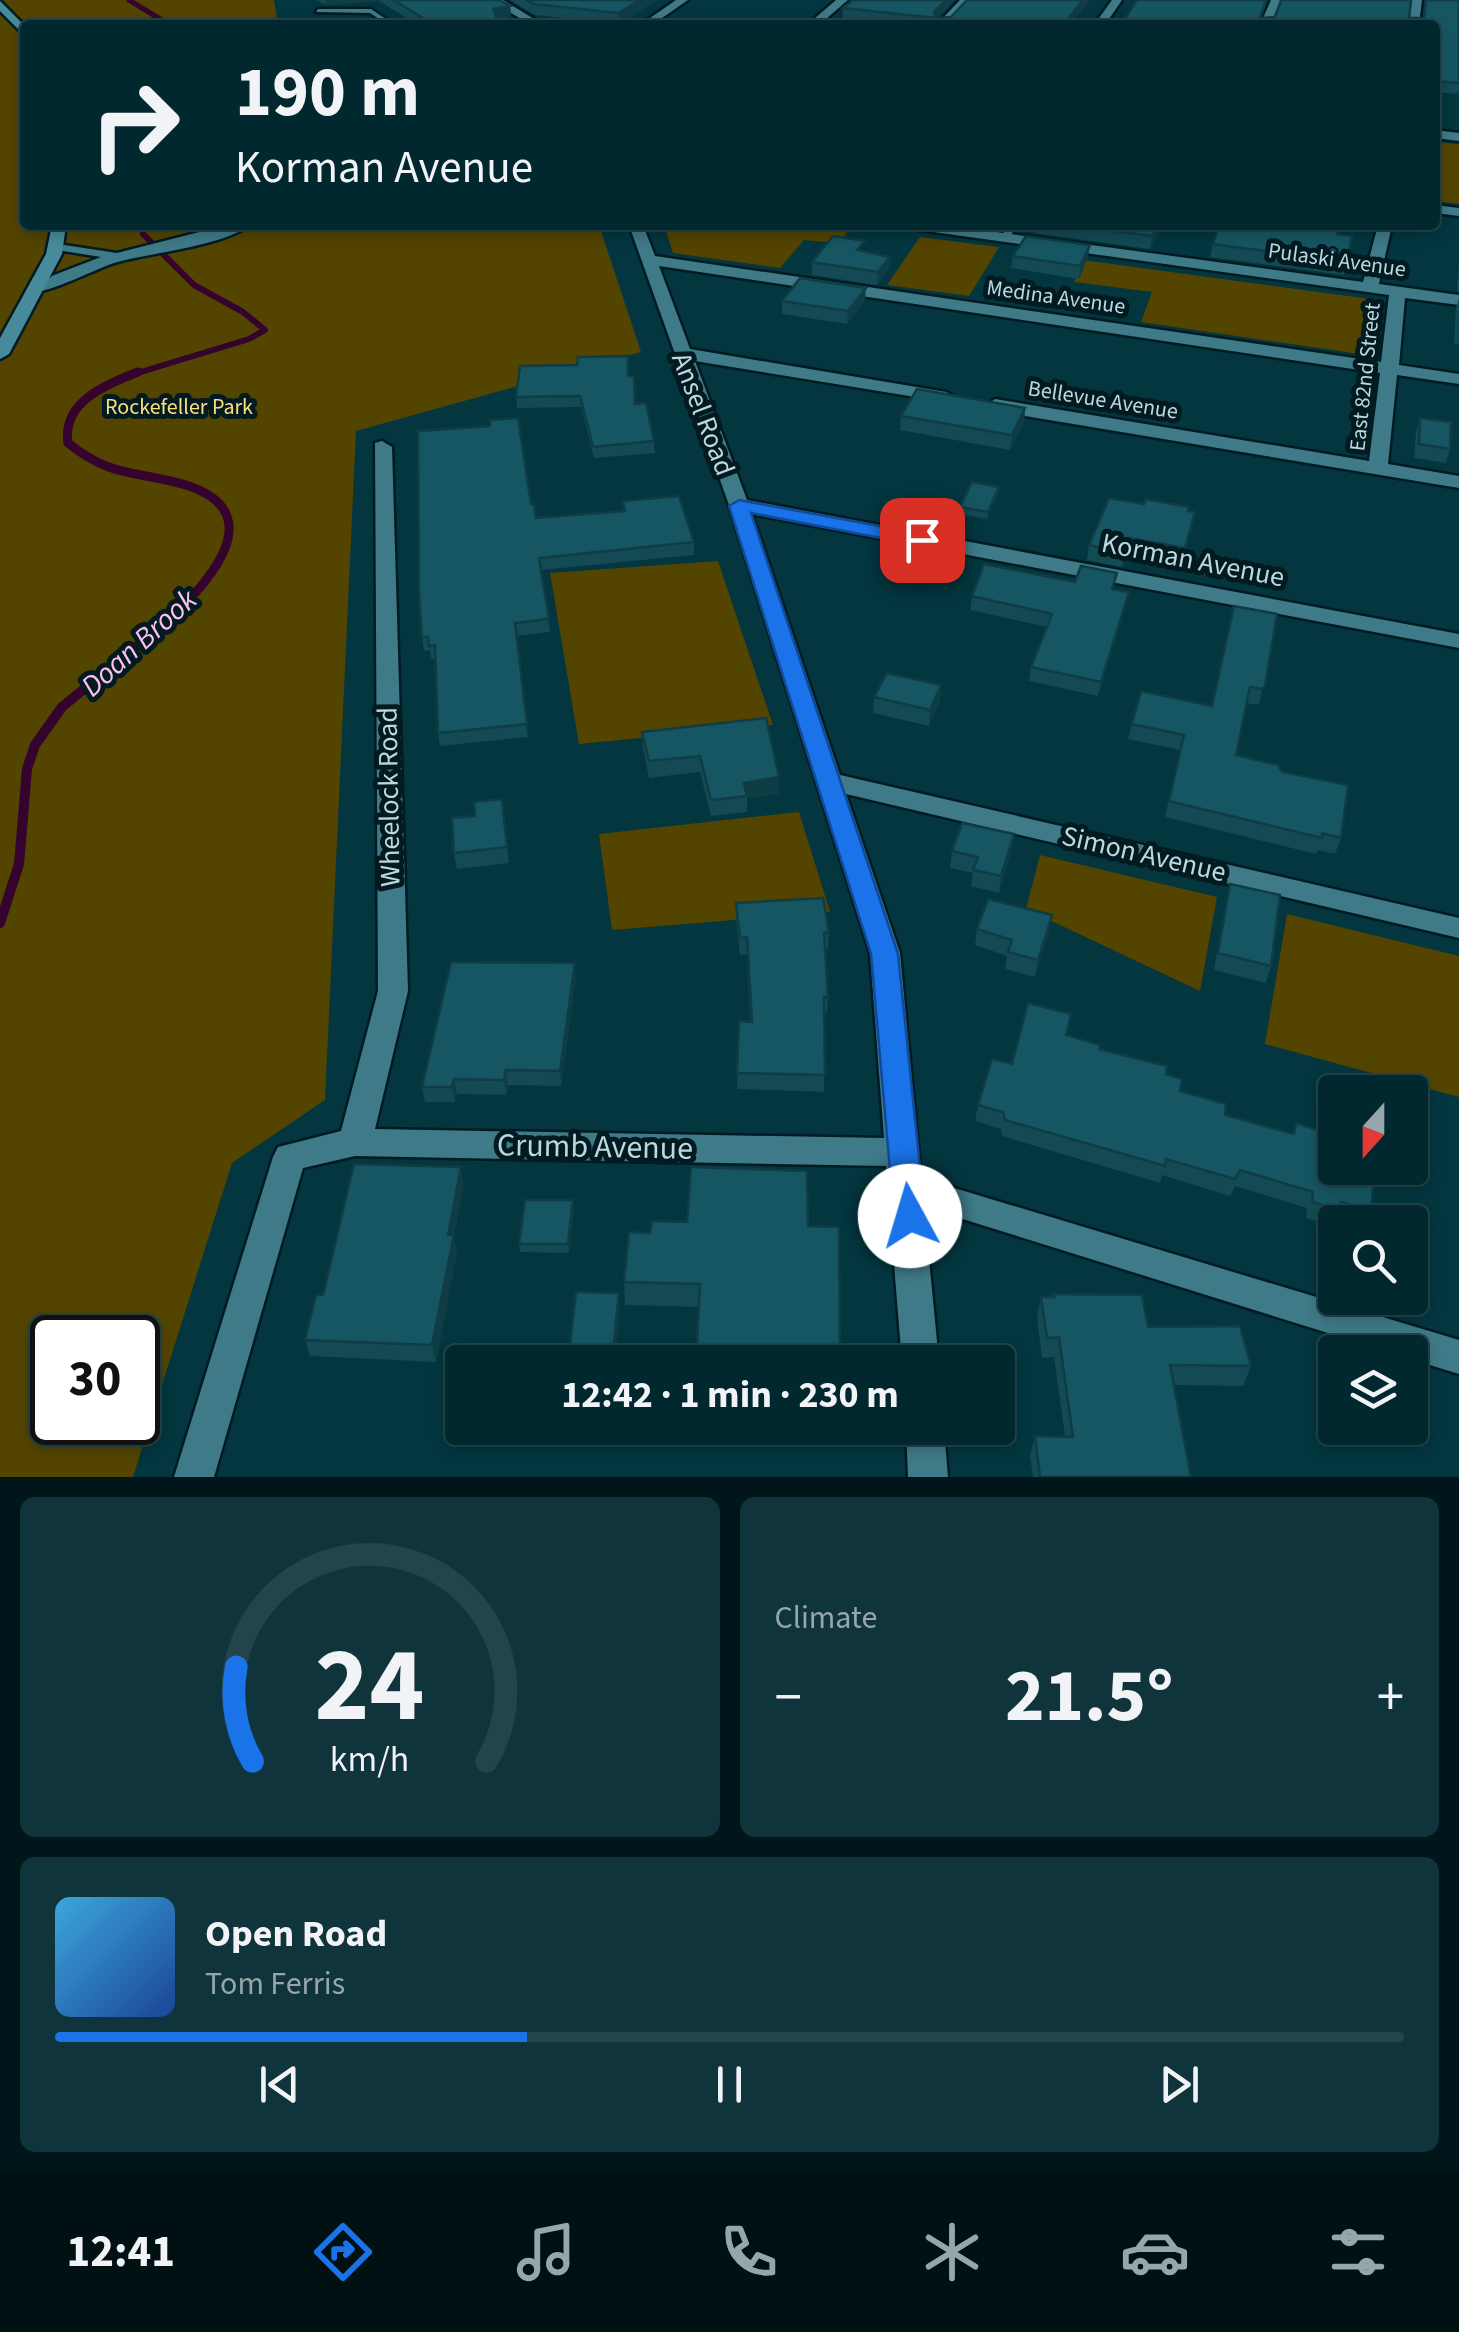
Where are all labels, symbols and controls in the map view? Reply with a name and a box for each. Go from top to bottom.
text: 190 m [235,43,420,143]
icon: right [70,60,200,190]
text: Korman Avenue [235,136,533,200]
street label: Pulaski Avenue [1266,234,1408,286]
street label: Medina Avenue [985,271,1128,323]
street label: East 82nd Street [1341,301,1389,453]
street label: Ansel Road [661,347,745,481]
street label: Bellevue Avenue [1026,372,1180,428]
park label: Rockefeller Park [105,391,253,423]
pin [880,498,965,583]
icon: arrive [895,513,950,568]
street label: Korman Avenue [1098,523,1288,597]
water label: Doan Brook [71,579,207,707]
street label: Wheelock Road [367,707,411,887]
street label: Simon Avenue [1058,816,1230,892]
north arrow [1318,1075,1428,1185]
map controls [1318,1075,1428,1445]
street label: Crumb Avenue [497,1122,693,1172]
position arrow [858,1164,962,1268]
button: search [1318,1205,1428,1315]
speed limit sign: 30 [30,1315,160,1445]
button: layers [1318,1335,1428,1445]
text: 12:42 · 1 min · 230 m [561,1368,899,1422]
text: Climate [775,1595,877,1641]
text: 24 [315,1613,425,1761]
text: 21.5° [1005,1643,1174,1750]
text: − [775,1659,802,1737]
text: + [1377,1659,1404,1737]
text: km/h [330,1734,409,1785]
text: Open Road [205,1907,387,1961]
text: Tom Ferris [205,1961,345,2007]
icon: previous [252,2057,307,2112]
icon: pause [702,2057,757,2112]
icon: next [1152,2057,1207,2112]
icon: directions [308,2217,378,2287]
icon: music [511,2217,581,2287]
icon: phone [714,2217,784,2287]
icon: climate [917,2217,987,2287]
icon: car [1120,2217,1190,2287]
icon: filters [1323,2217,1393,2287]
text: 12:41 [66,2220,175,2284]

